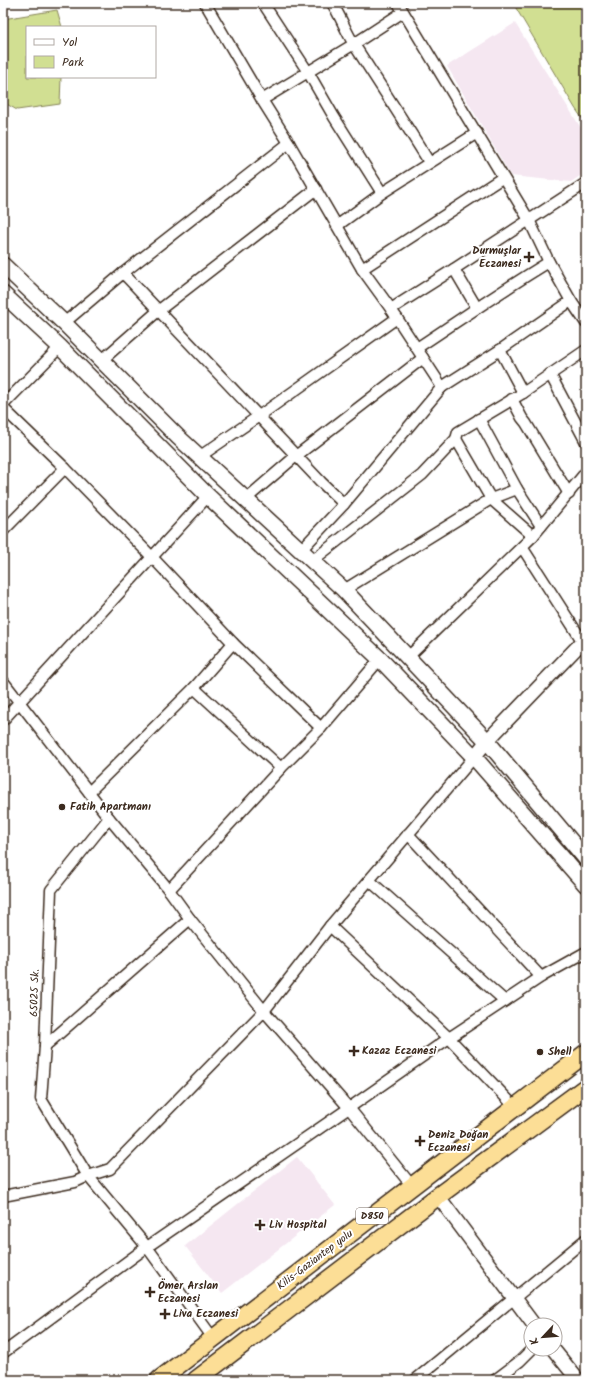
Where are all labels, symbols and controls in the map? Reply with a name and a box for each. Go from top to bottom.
legend [26,26,156,78]
text: Yol [62,33,77,52]
text: Park [62,53,84,72]
place label: Durmuşlar Eczanesi [472,242,522,273]
marker: Durmuşlar Eczanesi [524,252,534,262]
place label: Fatih Apartmanı [70,798,151,816]
marker: Fatih Apartmanı [57,802,67,812]
street label: 65025 Sk. [25,969,45,1017]
place label: Kazaz Eczanesi [362,1042,438,1060]
place label: Shell [548,1043,572,1061]
marker: Kazaz Eczanesi [349,1046,359,1056]
marker: Shell [535,1047,545,1057]
place label: Deniz Doğan Eczanesi [428,1126,488,1157]
marker: Deniz Doğan Eczanesi [415,1136,425,1146]
road number: D850 [356,1208,388,1224]
place label: Liv Hospital [269,1216,326,1234]
marker: Liv Hospital [254,1219,266,1231]
street label: Kilis-Gaziantep yolu [273,1225,358,1295]
place label: Ömer Arslan Eczanesi [158,1277,218,1308]
marker: Ömer Arslan Eczanesi [145,1287,155,1297]
place label: Liva Eczanesi [173,1305,239,1323]
marker: Liva Eczanesi [160,1309,170,1319]
north arrow [523,1317,563,1357]
text: K [525,1334,544,1348]

